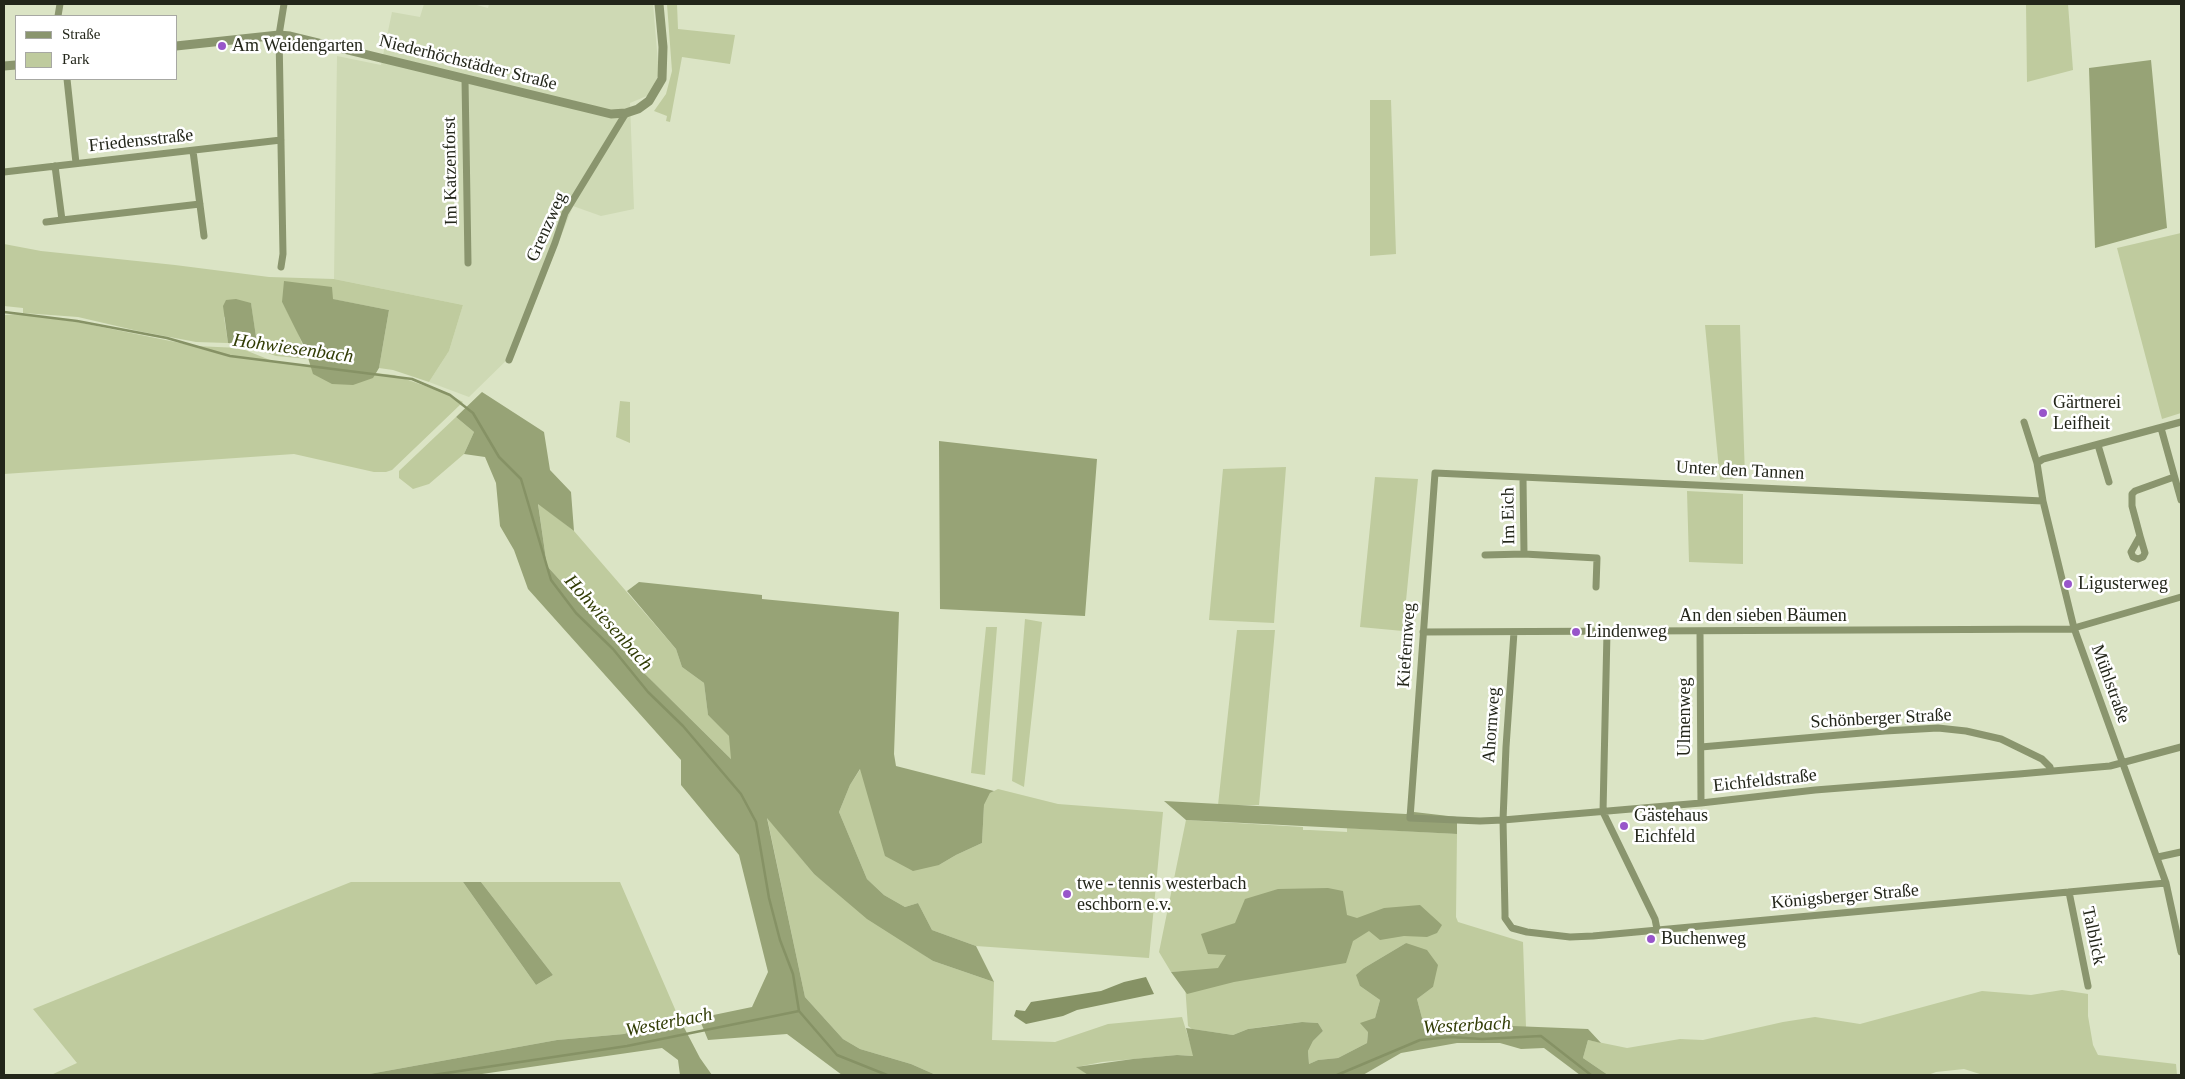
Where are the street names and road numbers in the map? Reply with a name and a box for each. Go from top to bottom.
street label: Niederhöchstädter Straße [377,30,559,96]
street label: Im Katzenforst [439,117,463,225]
street label: Friedensstraße [88,125,194,157]
street label: Grenzweg [522,189,572,265]
street label: Unter den Tannen [1675,457,1805,485]
street label: Im Eich [1498,487,1520,545]
street label: Kiefernweg [1393,602,1421,688]
street label: An den sieben Bäumen [1679,605,1847,627]
street label: Mühlstraße [2086,642,2134,726]
street label: Ulmenweg [1674,678,1696,756]
street label: Ahornweg [1479,686,1505,764]
street label: Schönberger Straße [1810,705,1952,733]
street label: Eichfeldstraße [1712,765,1818,797]
street label: Königsberger Straße [1770,880,1920,914]
street label: Talblick [2076,905,2110,967]

